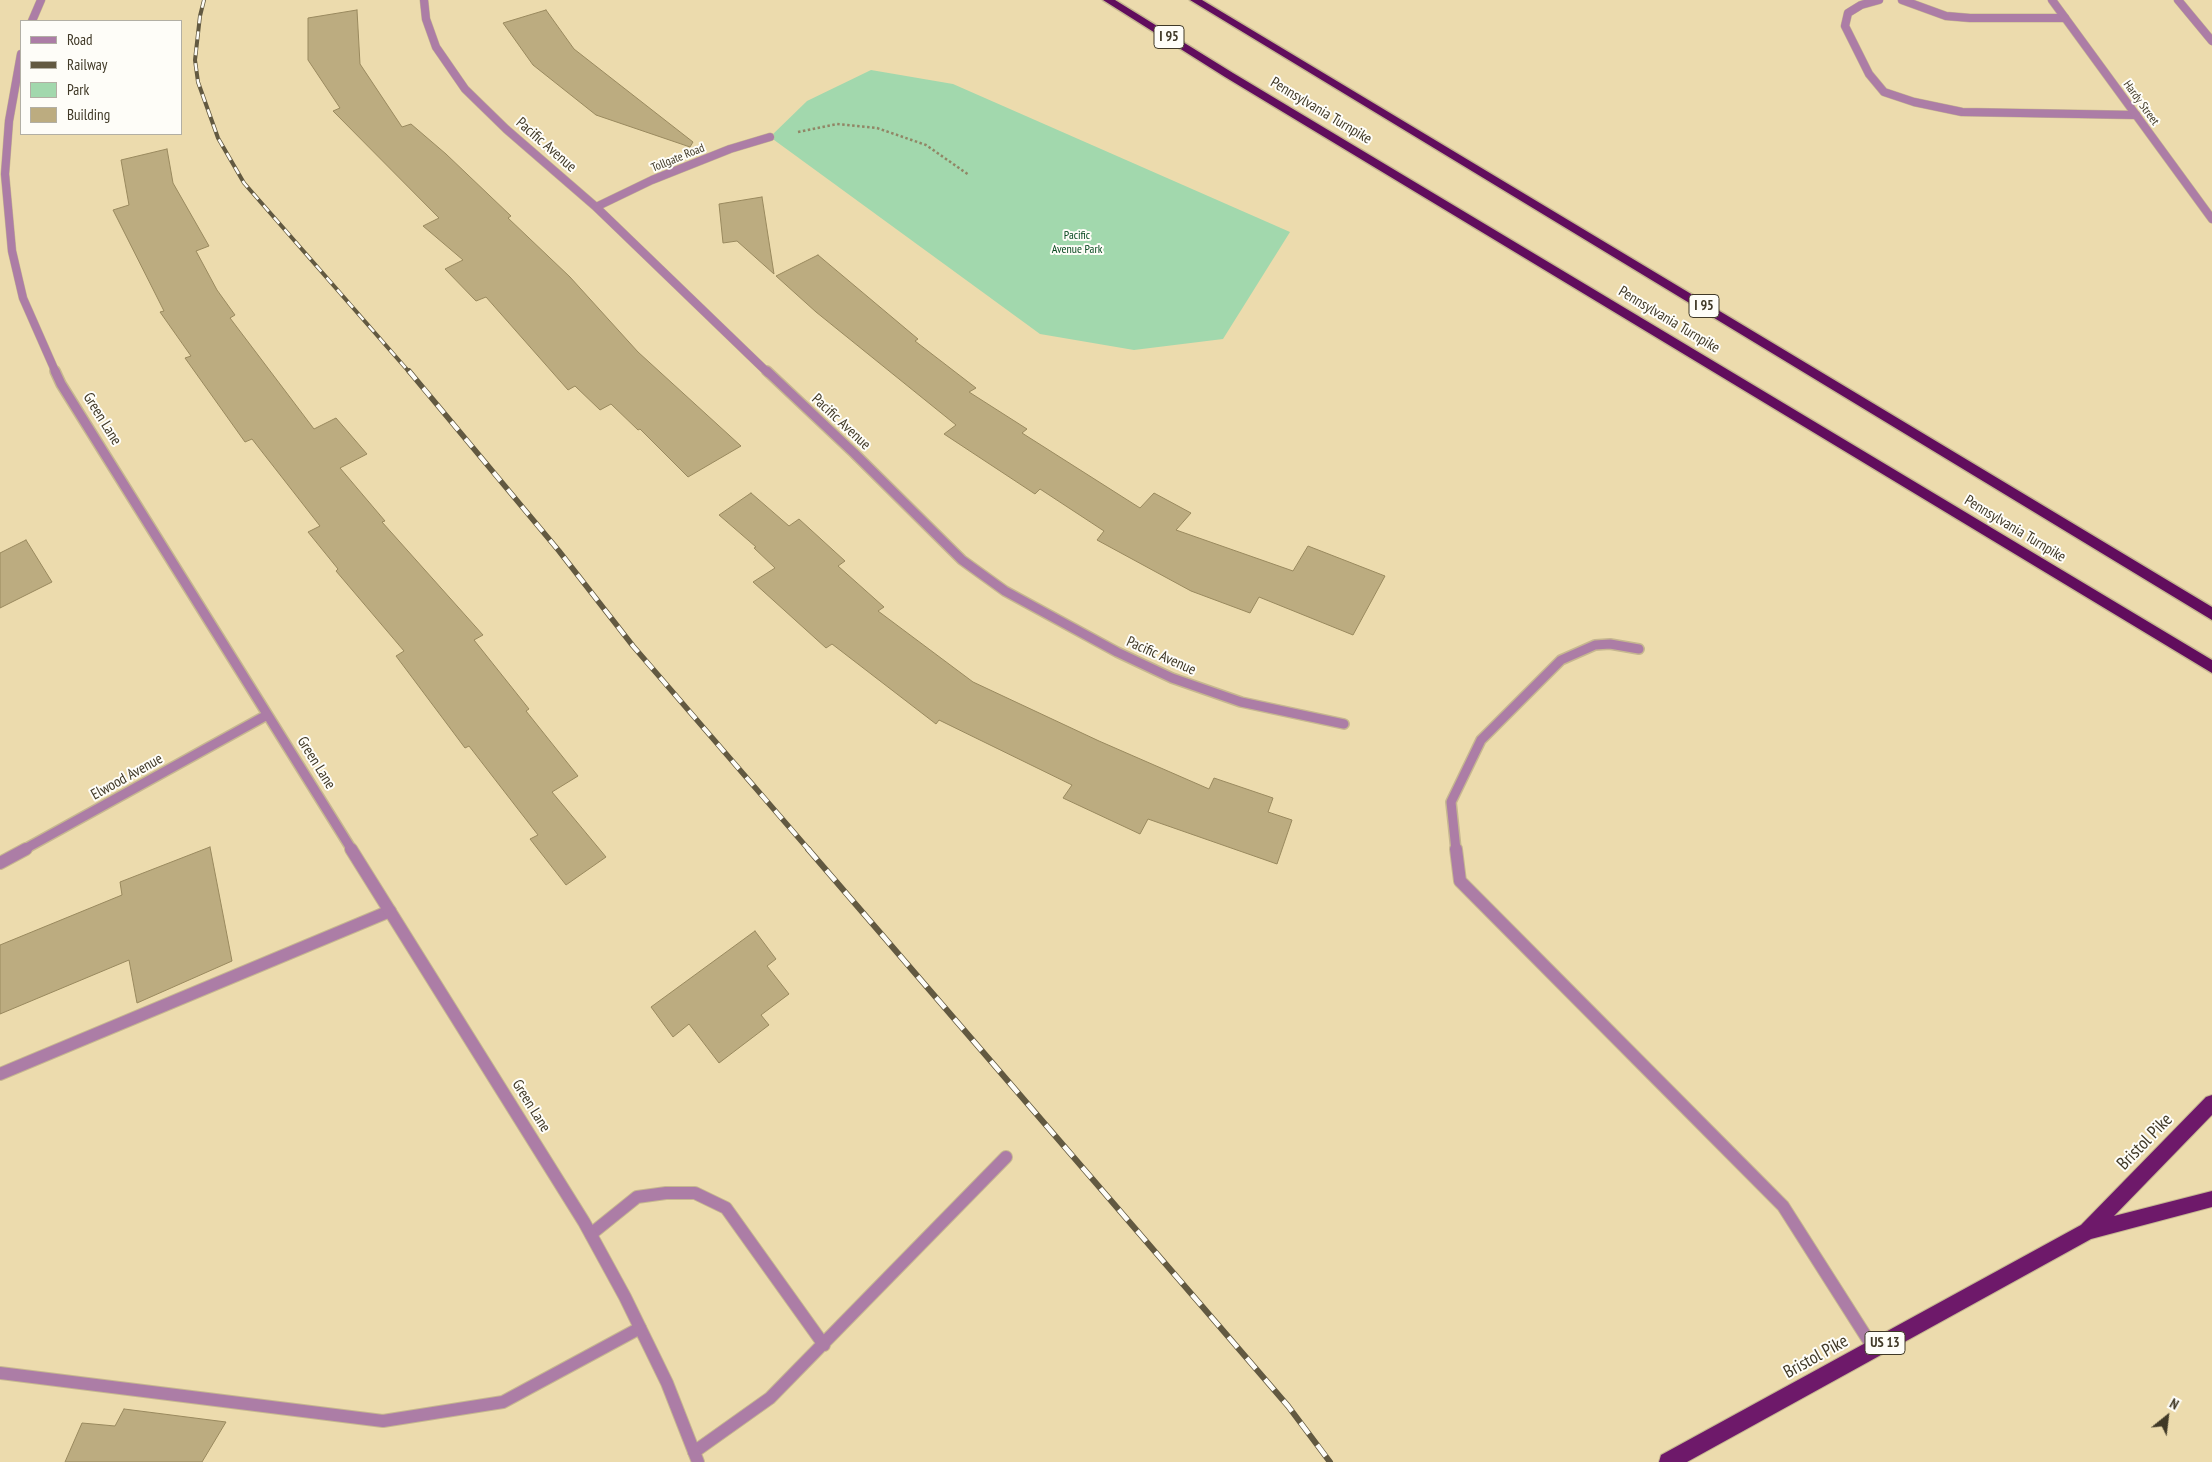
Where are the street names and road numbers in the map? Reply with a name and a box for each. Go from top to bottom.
road number: I 95 [1154,26,1184,48]
street label: Pennsylvania Turnpike [1267,74,1375,148]
street label: Hardy Street [2120,78,2162,128]
street label: Pacific Avenue [512,114,580,176]
street label: Tollgate Road [649,141,707,175]
street label: Pennsylvania Turnpike [1615,283,1723,357]
road number: I 95 [1689,294,1719,318]
street label: Green Lane [79,390,125,448]
street label: Pacific Avenue [808,390,874,454]
street label: Pennsylvania Turnpike [1961,492,2069,566]
street label: Pacific Avenue [1124,633,1198,679]
street label: Green Lane [293,734,339,792]
street label: Elwood Avenue [88,750,166,804]
street label: Green Lane [508,1077,554,1135]
street label: Bristol Pike [2113,1109,2177,1175]
street label: Bristol Pike [1780,1331,1852,1383]
road number: US 13 [1865,1332,1905,1355]

